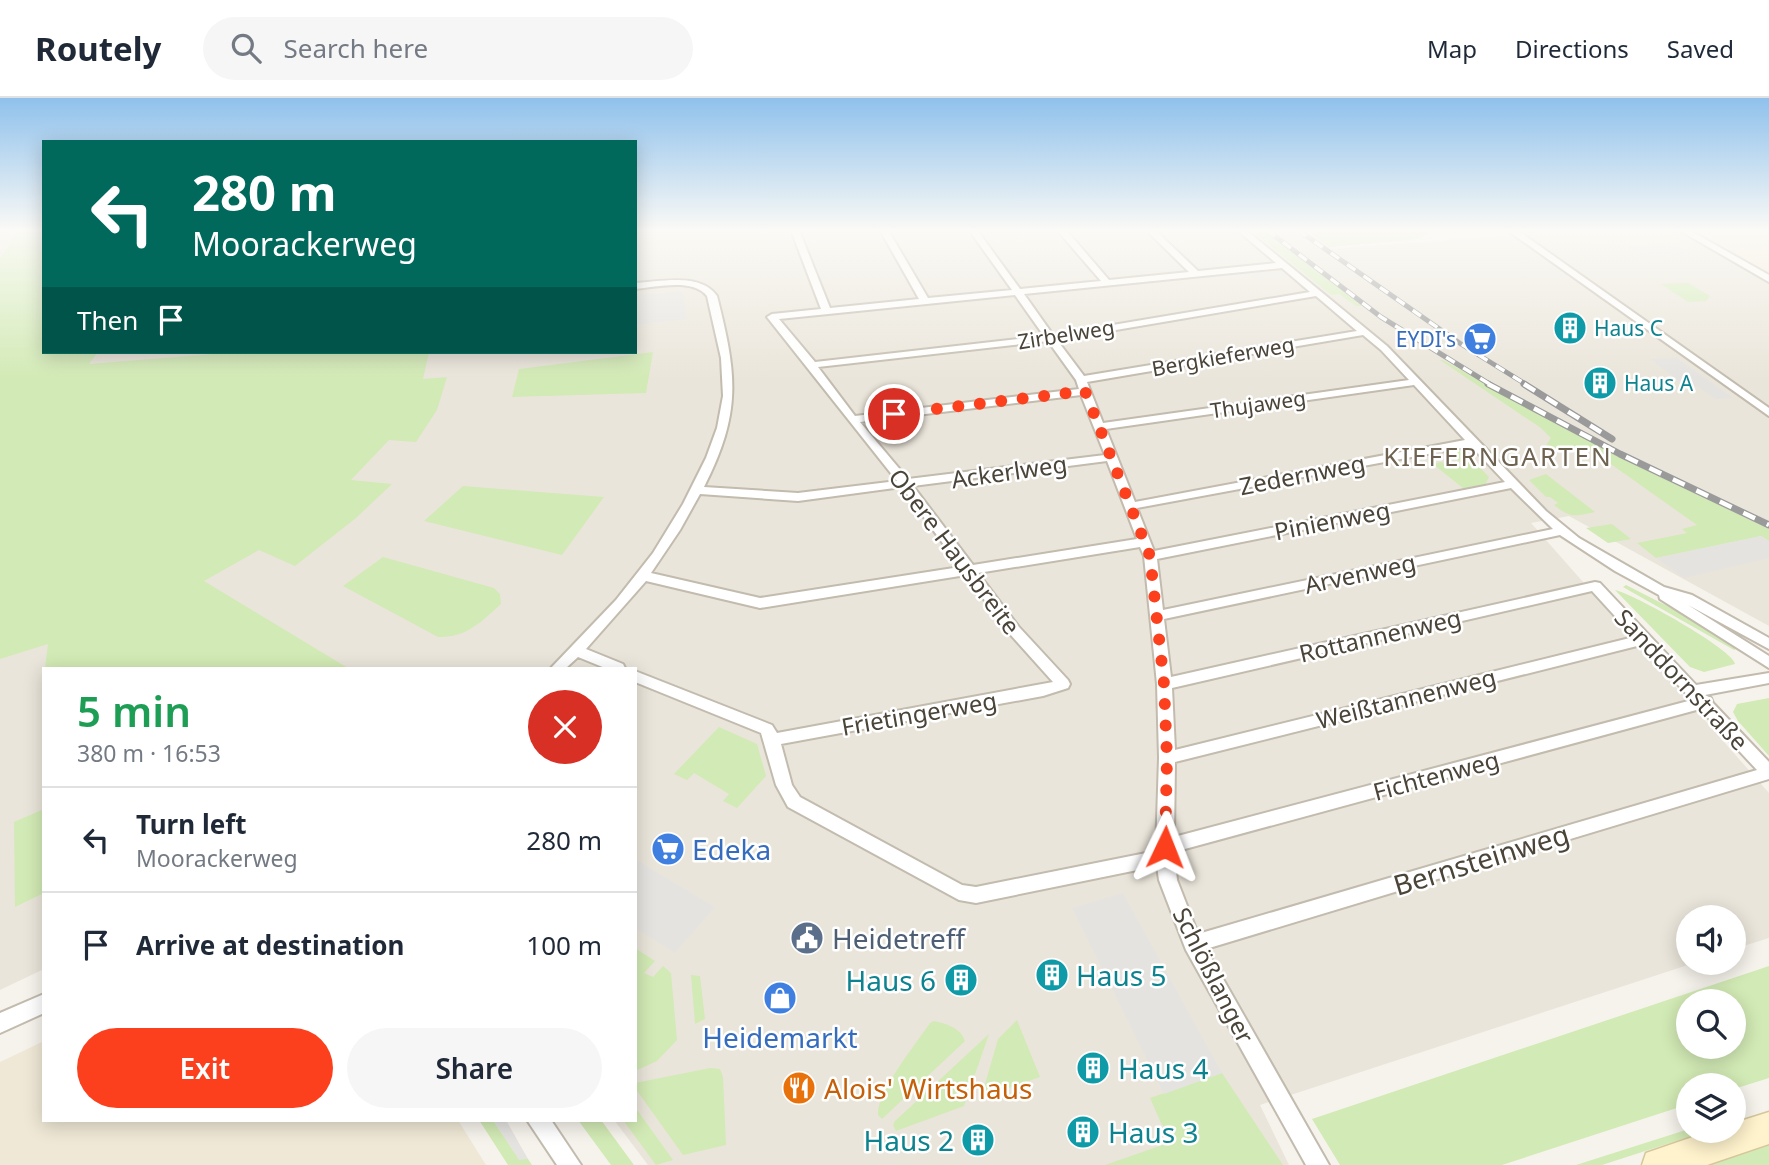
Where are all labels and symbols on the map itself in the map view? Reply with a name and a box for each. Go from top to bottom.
building icon: Haus C [1551,309,1589,347]
street label: Zirbelweg [1016,313,1116,355]
place label: Haus C [1594,314,1663,342]
supermarket icon: EYDI's [1461,320,1499,358]
place label: EYDI's [1396,325,1456,353]
street label: Bergkieferweg [1149,330,1297,382]
building icon: Haus A [1581,364,1619,402]
place label: Haus A [1624,369,1694,397]
street label: Thujaweg [1208,383,1308,425]
pin [864,384,924,444]
district label: KIEFERNGARTEN [1383,438,1613,474]
street label: Zedernweg [1236,446,1368,502]
street label: Ackerlweg [949,447,1069,495]
street label: Obere Hausbreite [882,461,1028,641]
street label: Pinienweg [1271,493,1393,547]
street label: Arvenweg [1301,545,1419,601]
street label: Rottannenweg [1296,600,1464,670]
street label: Sanddornstraße [1608,601,1756,757]
street label: Weißtannenweg [1313,660,1499,736]
street label: Frietingerweg [839,683,999,743]
street label: Fichtenweg [1369,742,1503,808]
position arrow [1128,810,1202,884]
street label: Bernsteinweg [1389,814,1573,904]
supermarket icon: Edeka [649,830,687,868]
place label: Edeka [692,830,771,868]
street label: Schlößlanger [1166,902,1262,1049]
public building icon: Heidetreff [788,919,826,957]
place label: Heidetreff [832,919,967,957]
building icon: Haus 5 [1033,956,1071,994]
place label: Haus 5 [1076,956,1166,994]
place label: Haus 6 [846,961,936,999]
building icon: Haus 6 [942,961,980,999]
shop icon: Heidemarkt [761,979,799,1017]
place label: Heidemarkt [702,1018,858,1056]
building icon: Haus 4 [1074,1049,1112,1087]
place label: Haus 4 [1118,1049,1208,1087]
restaurant icon: Alois' Wirtshaus [780,1069,818,1107]
place label: Alois' Wirtshaus [824,1069,1032,1107]
building icon: Haus 3 [1064,1113,1102,1151]
place label: Haus 3 [1108,1113,1198,1151]
place label: Haus 2 [864,1121,954,1159]
building icon: Haus 2 [959,1121,997,1159]

